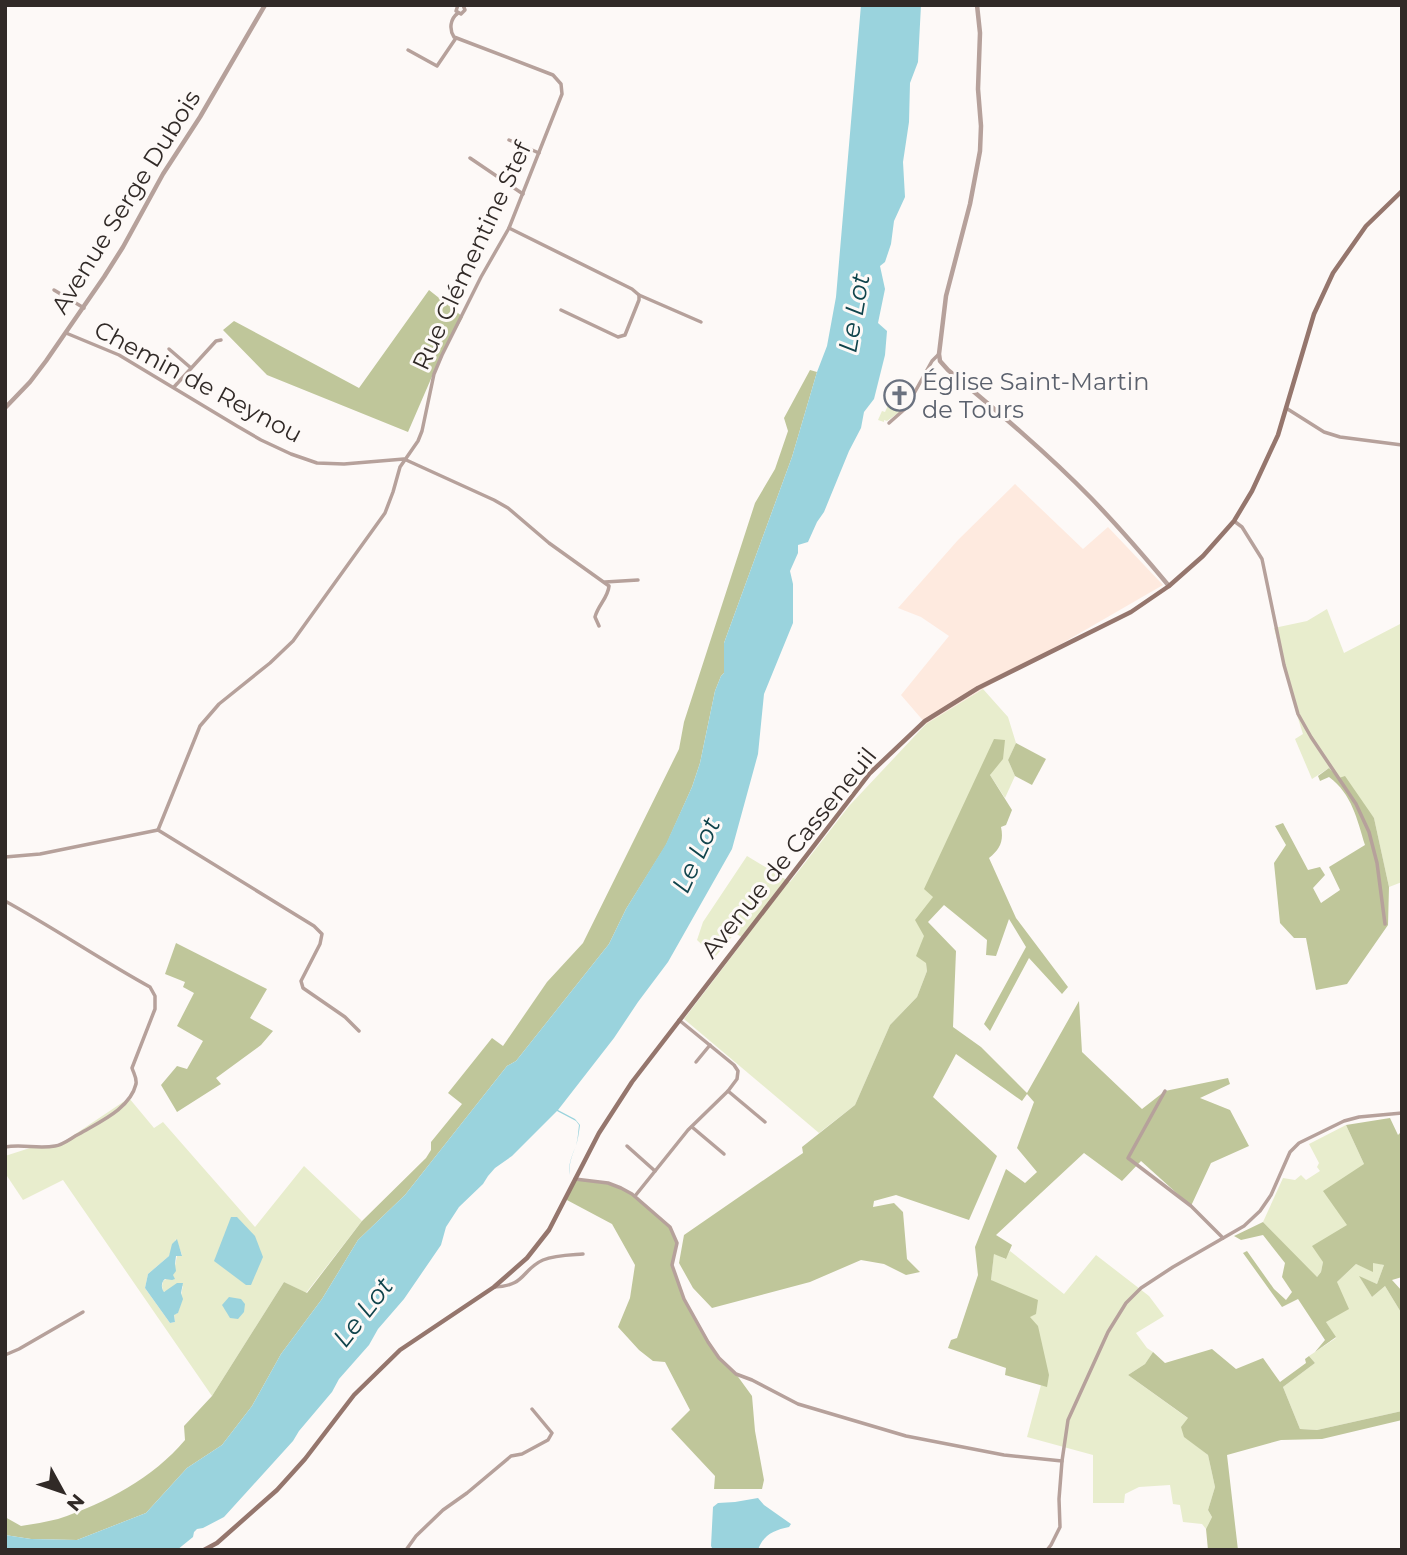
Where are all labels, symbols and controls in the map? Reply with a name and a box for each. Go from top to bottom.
street label: Avenue Serge Dubois [45,85,206,319]
street label: Rue Clémentine Stef [406,136,538,374]
water label: Le Lot [831,271,877,355]
street label: Chemin de Reynou [89,314,307,449]
place label: Église Saint-Martin de Tours [922,367,1149,424]
church icon: Église Saint-Martin de Tours [882,379,916,413]
street label: Avenue de Casseneuil [695,742,883,964]
water label: Le Lot [665,812,728,898]
water label: Le Lot [326,1270,400,1353]
north arrow [28,1457,98,1527]
text: N [62,1489,89,1516]

